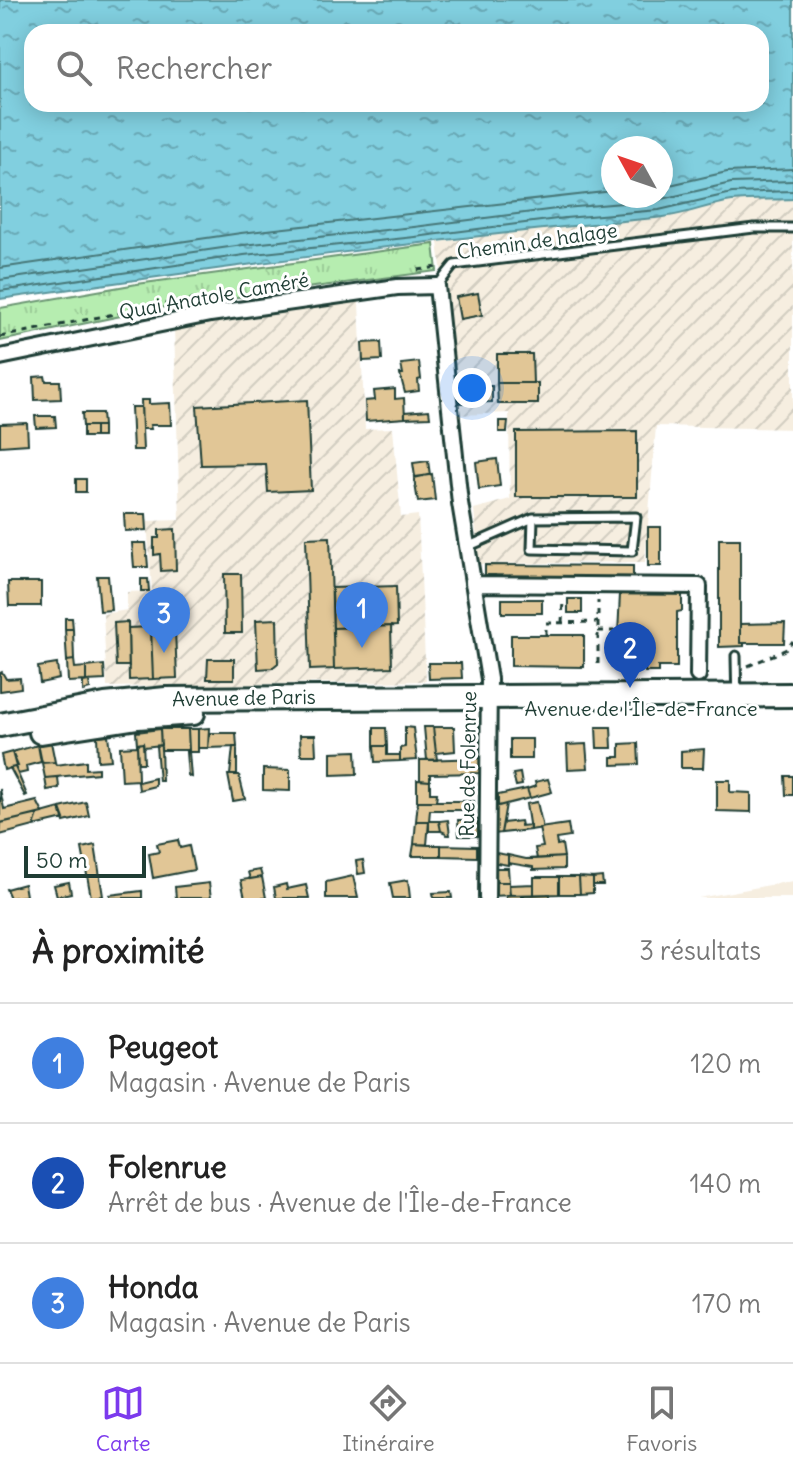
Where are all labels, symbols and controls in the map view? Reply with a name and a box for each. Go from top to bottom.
search box [24,24,769,112]
icon: search [52,46,96,90]
text: Rechercher [116,49,272,87]
north arrow [601,136,673,208]
street label: Chemin de halage [455,217,619,264]
street label: Quai Anatole Caméré [117,267,311,325]
your location [452,368,492,408]
pin: 1 [336,582,388,648]
pin: 3 [138,587,190,653]
pin: 2 [604,622,656,688]
street label: Avenue de Paris [172,684,316,711]
street label: Rue de Folenrue [454,691,481,837]
street label: Avenue de l'Île-de-France [525,696,757,721]
scale bar [24,842,146,878]
text: 50 m [36,846,88,874]
text: À proximité [32,929,205,972]
text: 3 résultats [639,934,761,967]
text: Peugeot [108,1028,218,1066]
text: 1 [53,1047,63,1080]
text: 120 m [690,1047,761,1080]
text: Magasin · Avenue de Paris [108,1066,411,1099]
text: Folenrue [108,1148,227,1186]
text: 2 [51,1167,65,1200]
text: 140 m [690,1167,761,1200]
text: Arrêt de bus · Avenue de l'Île-de-France [108,1186,572,1219]
text: Honda [108,1268,199,1306]
text: 3 [51,1287,65,1320]
text: 170 m [692,1287,761,1320]
text: Magasin · Avenue de Paris [108,1306,411,1339]
tab: Carte [96,1381,151,1457]
tab: Itinéraire [342,1381,435,1457]
tab: Favoris [626,1381,697,1457]

